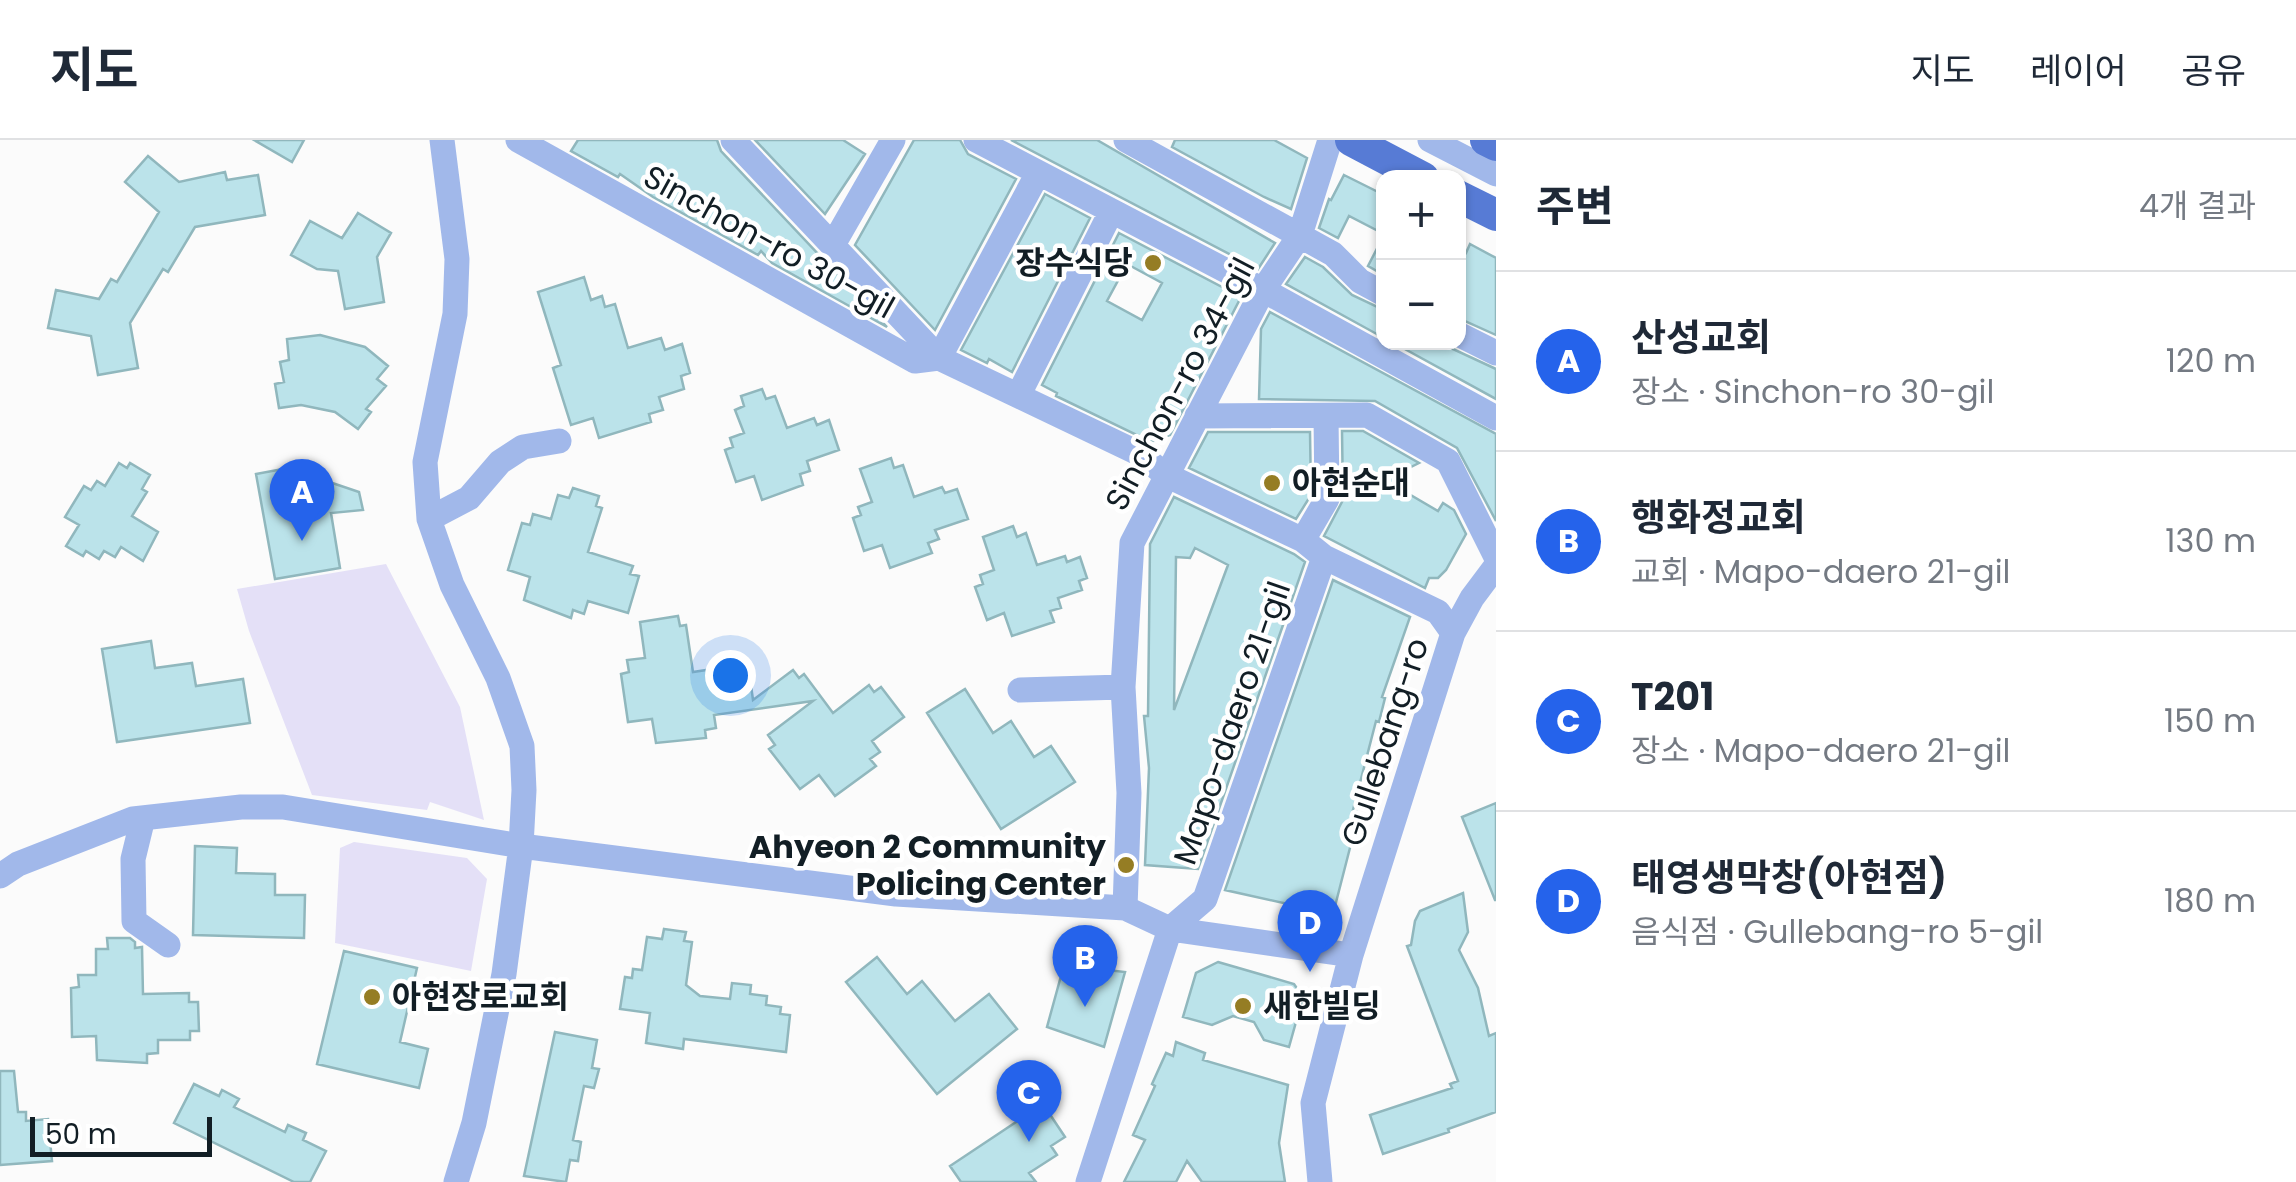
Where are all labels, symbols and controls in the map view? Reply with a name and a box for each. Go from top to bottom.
text: 지도 [50,37,138,104]
text: 지도 [1911,46,1975,95]
text: 레이어 [2030,46,2127,95]
text: 공유 [2182,46,2246,95]
street label: Sinchon-ro 30-gil [636,154,903,329]
map controls [1376,170,1466,350]
button: + [1376,170,1466,260]
text: 주변 [1536,177,1613,236]
text: 4개 결과 [2139,183,2256,228]
place label: 장수식당 [1015,240,1133,285]
street label: Sinchon-ro 34-gil [1094,249,1265,518]
marker: 장수식당 [1142,252,1164,274]
button: − [1376,260,1466,350]
text: 산성교회 [1631,311,1771,364]
text: A [1557,338,1580,383]
text: 120 m [2166,338,2256,383]
text: 장소 · Sinchon-ro 30-gil [1631,369,1994,414]
pin: A [270,458,334,541]
place label: 아현순대 [1292,460,1410,505]
marker: 아현순대 [1261,472,1283,494]
text: 행화정교회 [1631,491,1806,544]
text: B [1558,518,1579,563]
text: 130 m [2165,518,2256,563]
text: 교회 · Mapo-daero 21-gil [1631,549,2010,594]
street label: Mapo-daero 21-gil [1162,575,1301,870]
street label: Gullebang-ro [1330,632,1439,852]
your location [705,650,756,701]
text: T201 [1631,670,1714,723]
text: C [1556,698,1581,743]
text: 150 m [2164,698,2256,743]
text: 장소 · Mapo-daero 21-gil [1631,728,2010,773]
place label: Ahyeon 2 Community Policing Center [749,824,1107,906]
text: 태영생막창(아현점) [1631,851,1947,904]
marker: Ahyeon 2 Community Policing Center [1115,854,1137,876]
text: D [1557,878,1580,923]
text: 180 m [2164,878,2256,923]
pin: D [1278,890,1342,972]
text: 음식점 · Gullebang-ro 5-gil [1631,909,2043,954]
pin: B [1052,924,1118,1007]
place label: 아현장로교회 [392,974,569,1019]
place label: 새한빌딩 [1263,983,1381,1028]
marker: 아현장로교회 [361,986,383,1008]
marker: 새한빌딩 [1232,995,1254,1017]
pin: C [996,1060,1062,1142]
scale bar [30,1112,212,1156]
text: 50 m [45,1115,116,1154]

